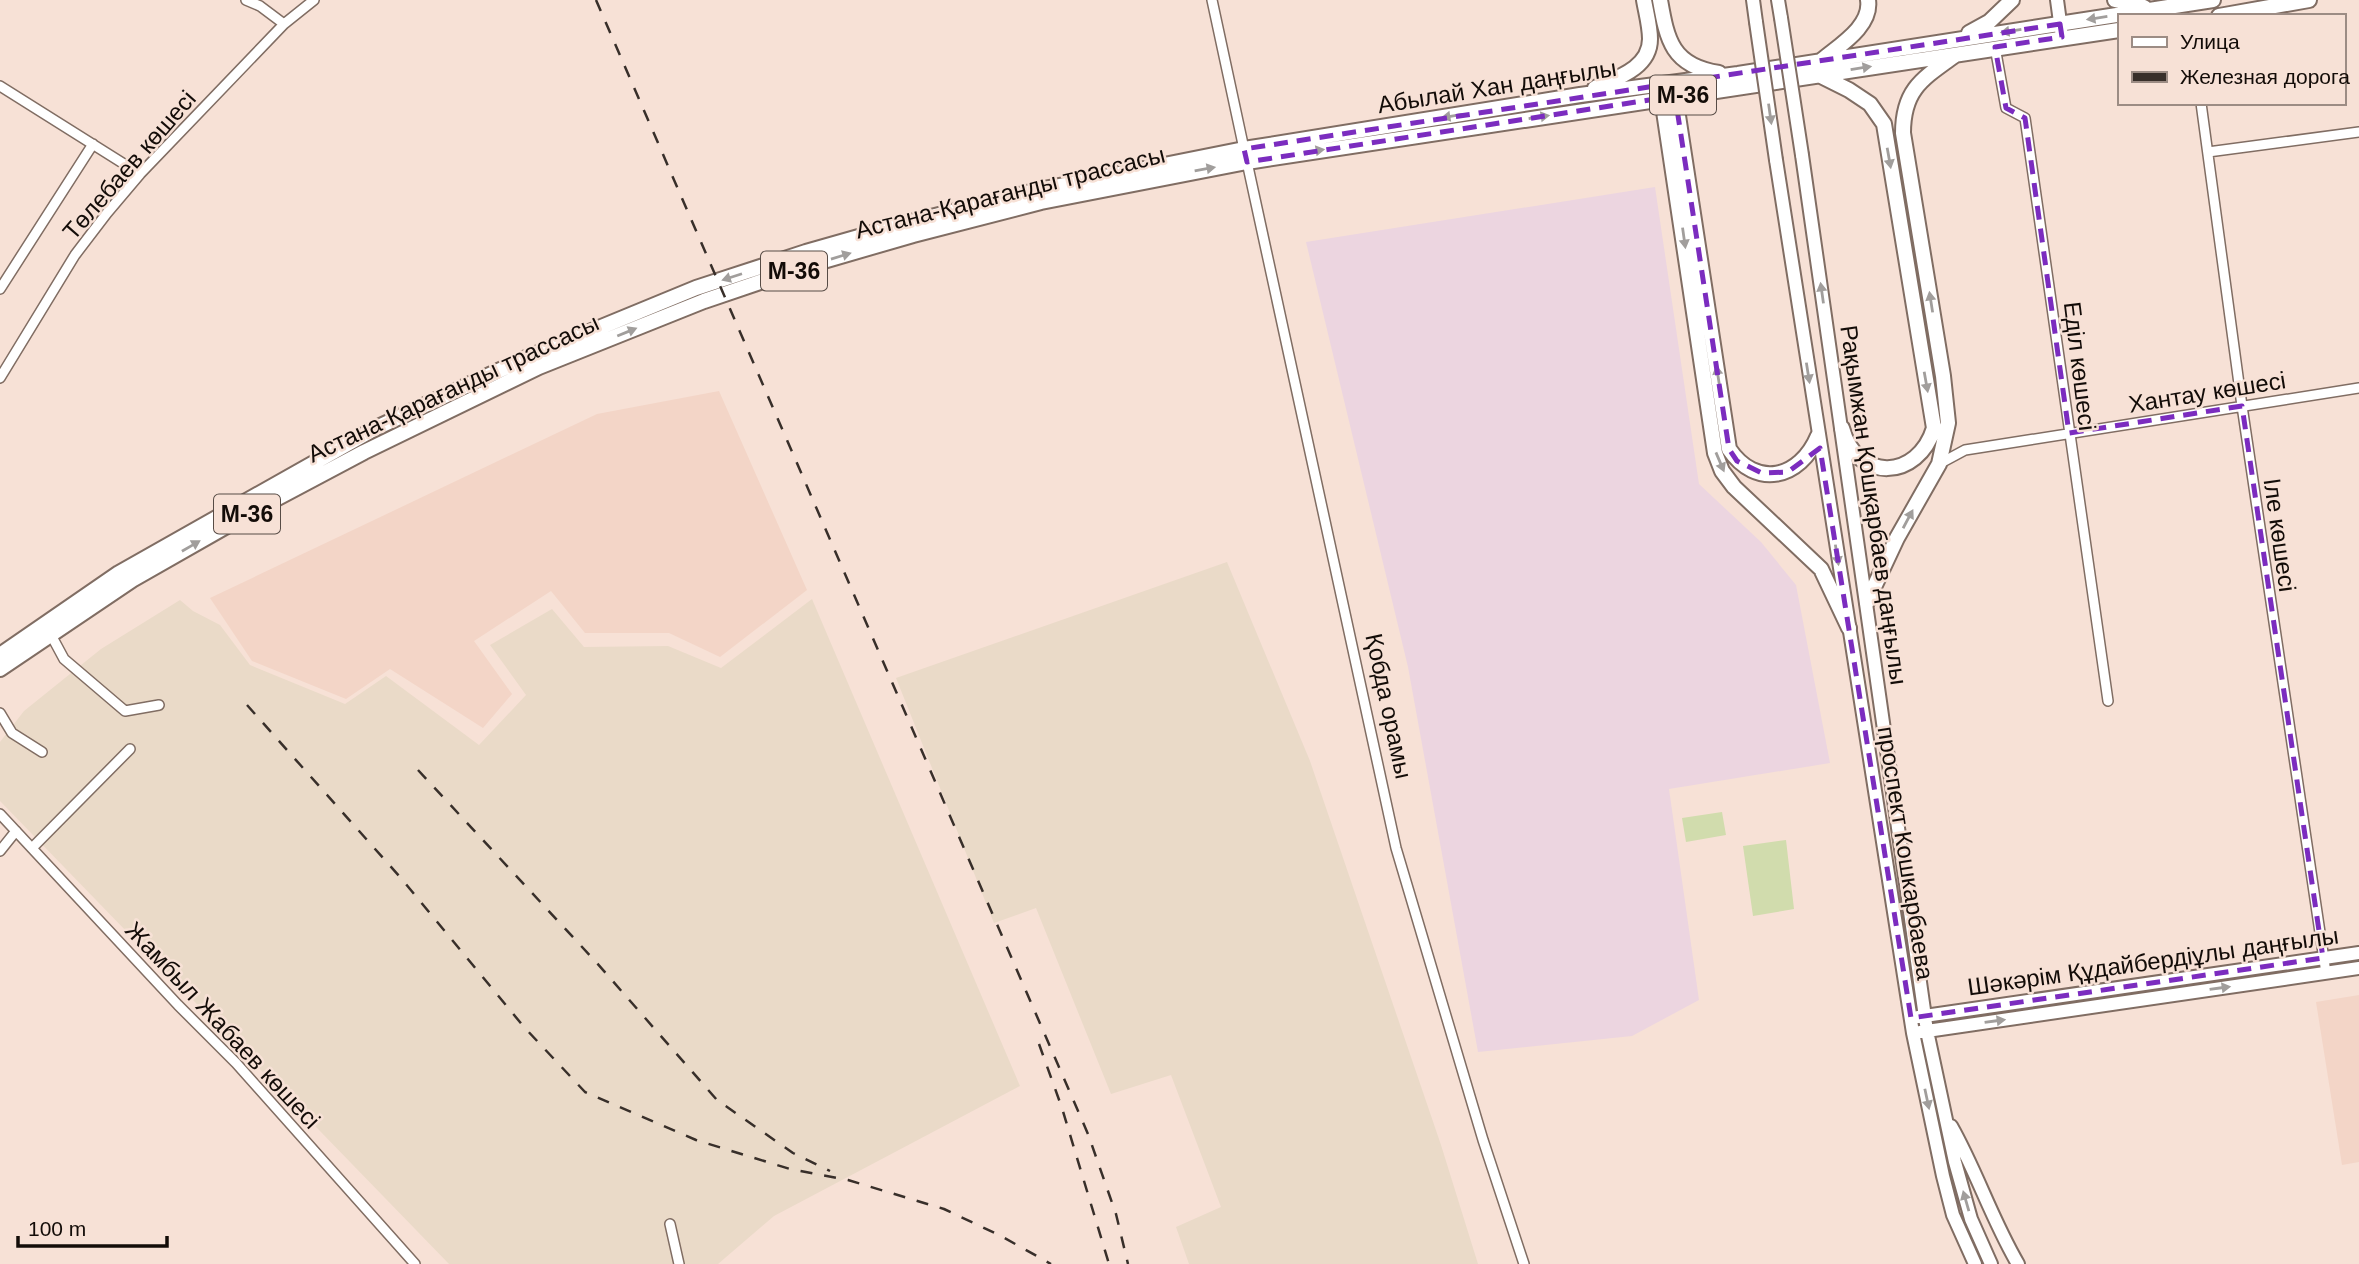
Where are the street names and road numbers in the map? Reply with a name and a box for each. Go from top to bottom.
street label: Абылай Хан даңғылы [1376,54,1618,118]
road number: M-36 [1650,76,1716,114]
street label: Төлебаев көшесі [57,85,201,245]
street label: Астана-Қарағанды трассасы [852,140,1168,244]
road number: M-36 [761,252,827,290]
street label: Еділ көшесі [2059,300,2101,432]
street label: Астана-Қарағанды трассасы [303,309,603,467]
street label: Рақымжан Қошқарбаев даңғылы [1835,323,1913,687]
street label: Хантау көшесі [2126,366,2288,418]
street label: Іле көшесі [2259,476,2301,594]
road number: M-36 [214,494,280,534]
street label: Қобда орамы [1360,631,1418,781]
street label: проспект Кошкарбаева [1873,724,1939,982]
street label: Жамбыл Жабаев көшесі [120,916,326,1134]
street label: Шәкәрім Құдайбердіұлы даңғылы [1966,922,2340,1000]

